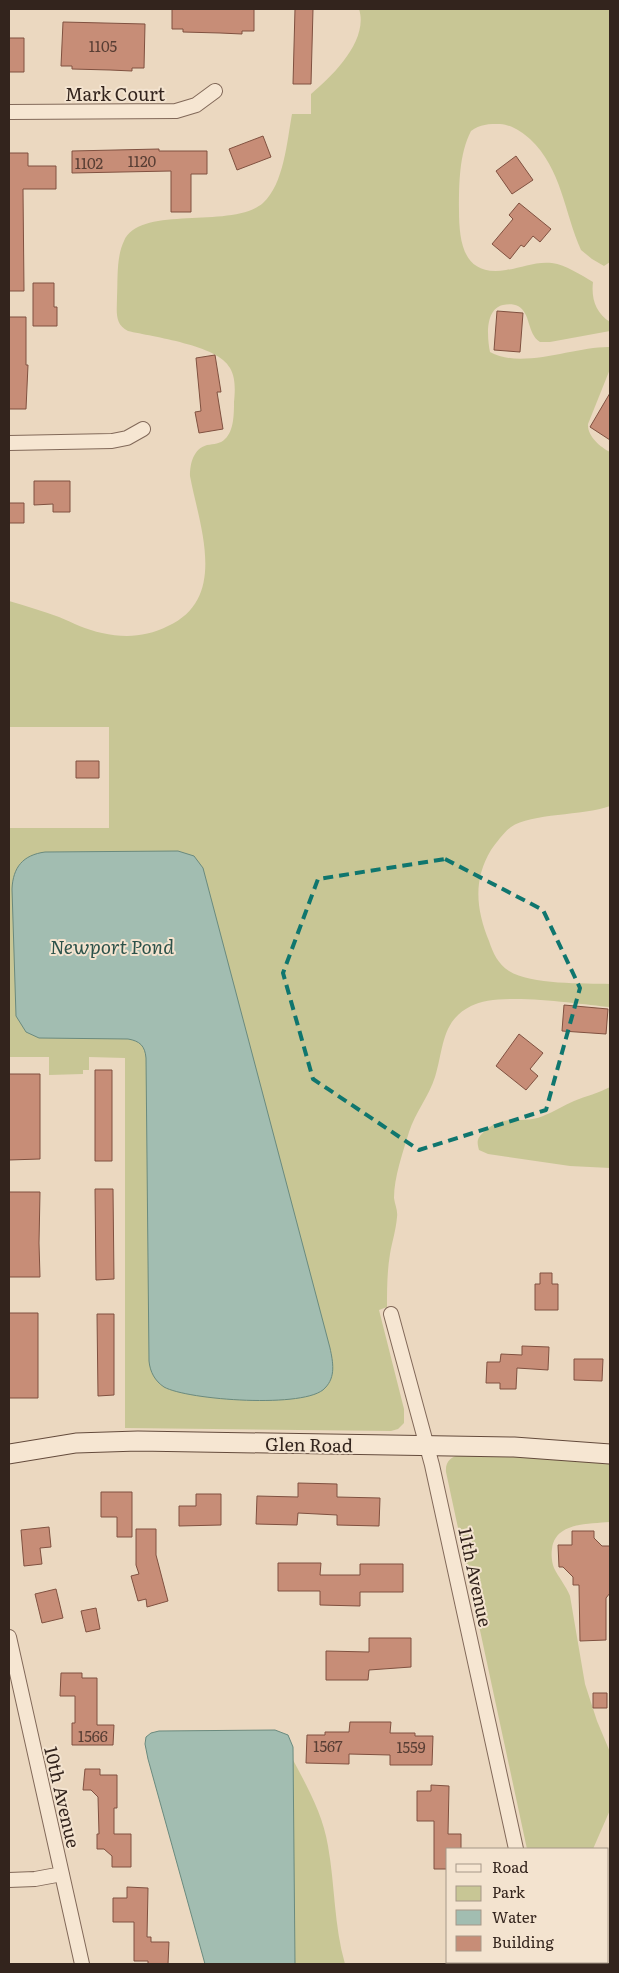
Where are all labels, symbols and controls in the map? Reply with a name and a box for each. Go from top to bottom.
house number: 1105 [89,34,118,57]
street label: Mark Court [65,80,166,107]
house number: 1120 [128,149,157,172]
house number: 1102 [75,151,104,174]
water label: Newport Pond [50,932,174,960]
street label: Glen Road [265,1430,353,1458]
street label: 11th Avenue [452,1525,500,1629]
house number: 1566 [78,1724,108,1747]
house number: 1567 [313,1734,343,1757]
house number: 1559 [396,1735,426,1758]
street label: 10th Avenue [38,1743,88,1851]
legend [446,1848,609,1963]
text: Road [492,1855,528,1878]
text: Park [492,1880,526,1903]
text: Water [492,1905,537,1928]
text: Building [492,1930,554,1953]

